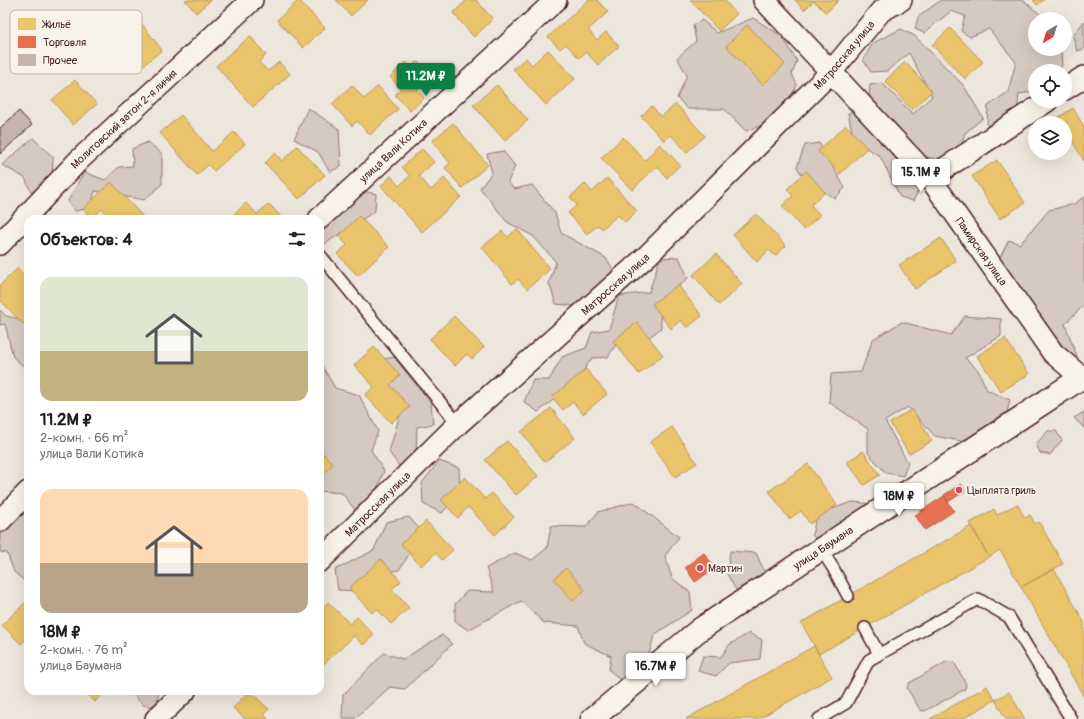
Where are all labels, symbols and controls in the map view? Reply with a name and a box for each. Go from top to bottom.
legend [10,10,142,74]
north arrow [1028,12,1072,56]
map controls [1028,12,1072,160]
text: Жильё [41,18,71,31]
street label: Матросская улица [811,18,877,92]
text: Торговля [43,36,86,49]
text: Прочее [43,54,78,67]
pin: 11.2M ₽ [389,63,463,97]
button: locate [1028,64,1072,108]
street label: Молитовский затон 2-я линия [68,67,179,171]
text: 11.2M ₽ [406,68,446,84]
street label: улица Вали Котика [356,116,430,186]
button: layers [1028,116,1072,160]
pin: 15.1M ₽ [884,159,958,193]
text: 15.1M ₽ [901,164,941,180]
street label: Памирская улица [953,215,1010,288]
icon: filters [286,228,308,250]
text: Объектов: 4 [40,229,132,250]
street label: Матросская улица [579,250,652,318]
icon: home [138,303,210,375]
text: 11.2M ₽ [40,409,93,430]
text: 2-комн. · 66 m² [40,430,128,446]
text: улица Вали Котика [40,446,144,462]
street label: Матросская улица [342,469,413,539]
pin: 18M ₽ [871,483,927,517]
place label: Цыплята гриль [967,484,1036,497]
marker: Цыплята гриль [954,485,964,495]
text: 18M ₽ [883,488,915,504]
icon: home [138,515,210,587]
street label: улица Баумана [790,523,855,573]
place label: Мартин [708,562,742,575]
marker: Мартин [695,563,705,573]
text: 18M ₽ [40,621,81,642]
text: 2-комн. · 76 m² [40,642,128,658]
pin: 16.7M ₽ [619,653,693,687]
text: улица Баумана [40,658,122,674]
text: 16.7M ₽ [635,658,677,674]

